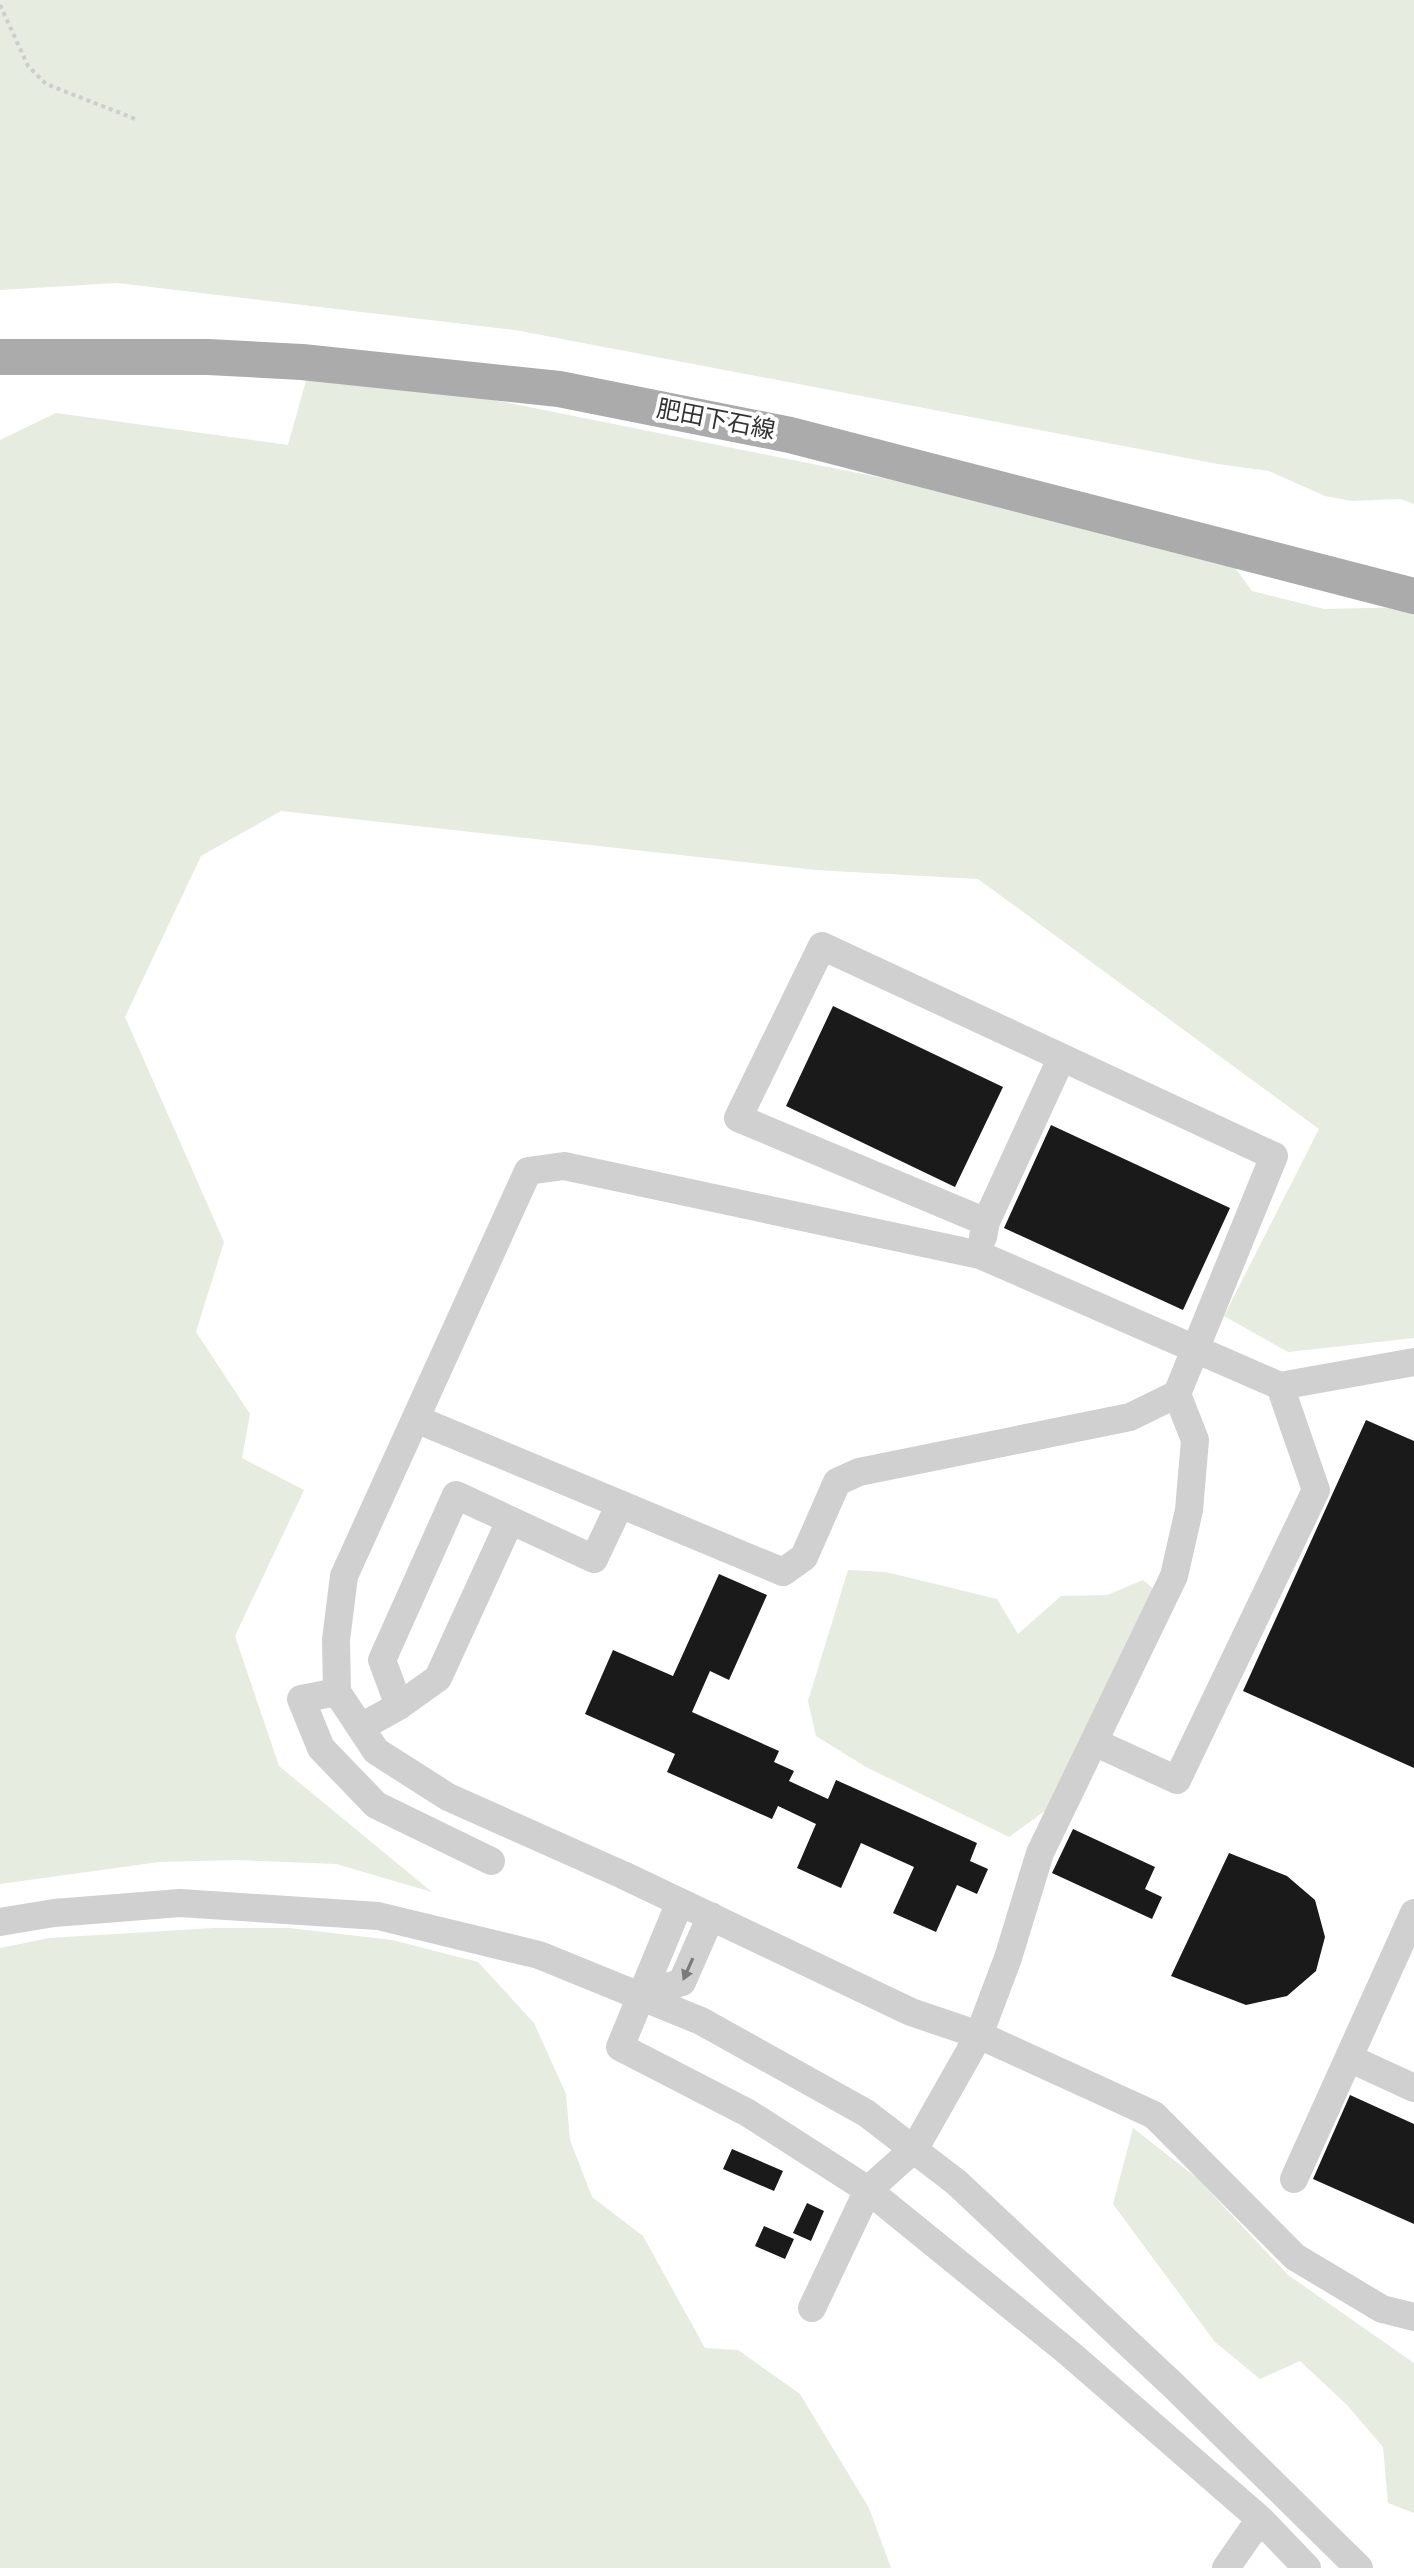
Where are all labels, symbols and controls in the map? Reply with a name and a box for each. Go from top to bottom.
street label: 肥田下石線 [654,392,778,446]
one-way arrow [681,1957,694,1981]

